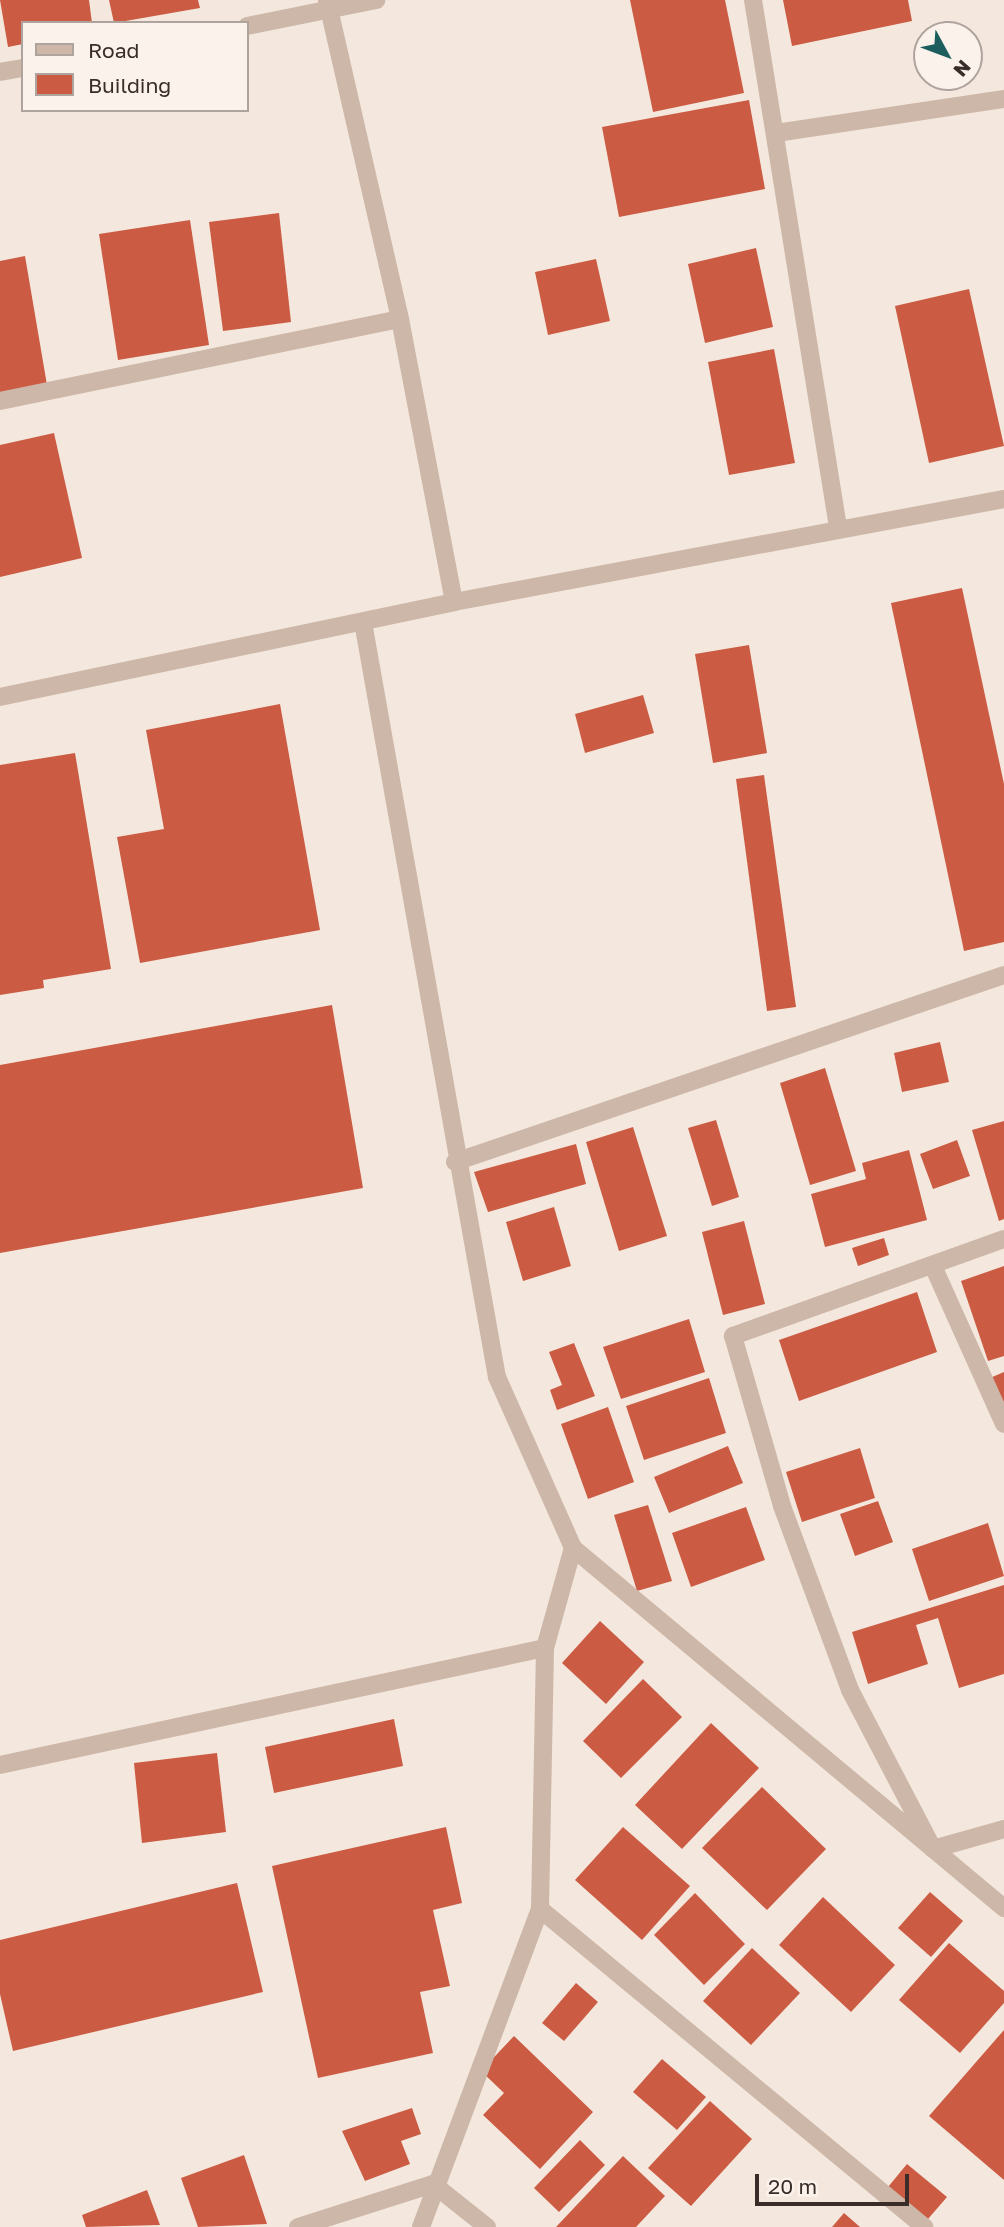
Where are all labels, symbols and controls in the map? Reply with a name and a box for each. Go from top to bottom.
legend [21,21,248,112]
north arrow [913,21,983,91]
text: Road [88,37,139,63]
text: N [949,56,976,82]
text: Building [88,72,171,98]
scale bar [759,2160,913,2204]
text: 20 m [768,2173,817,2199]

